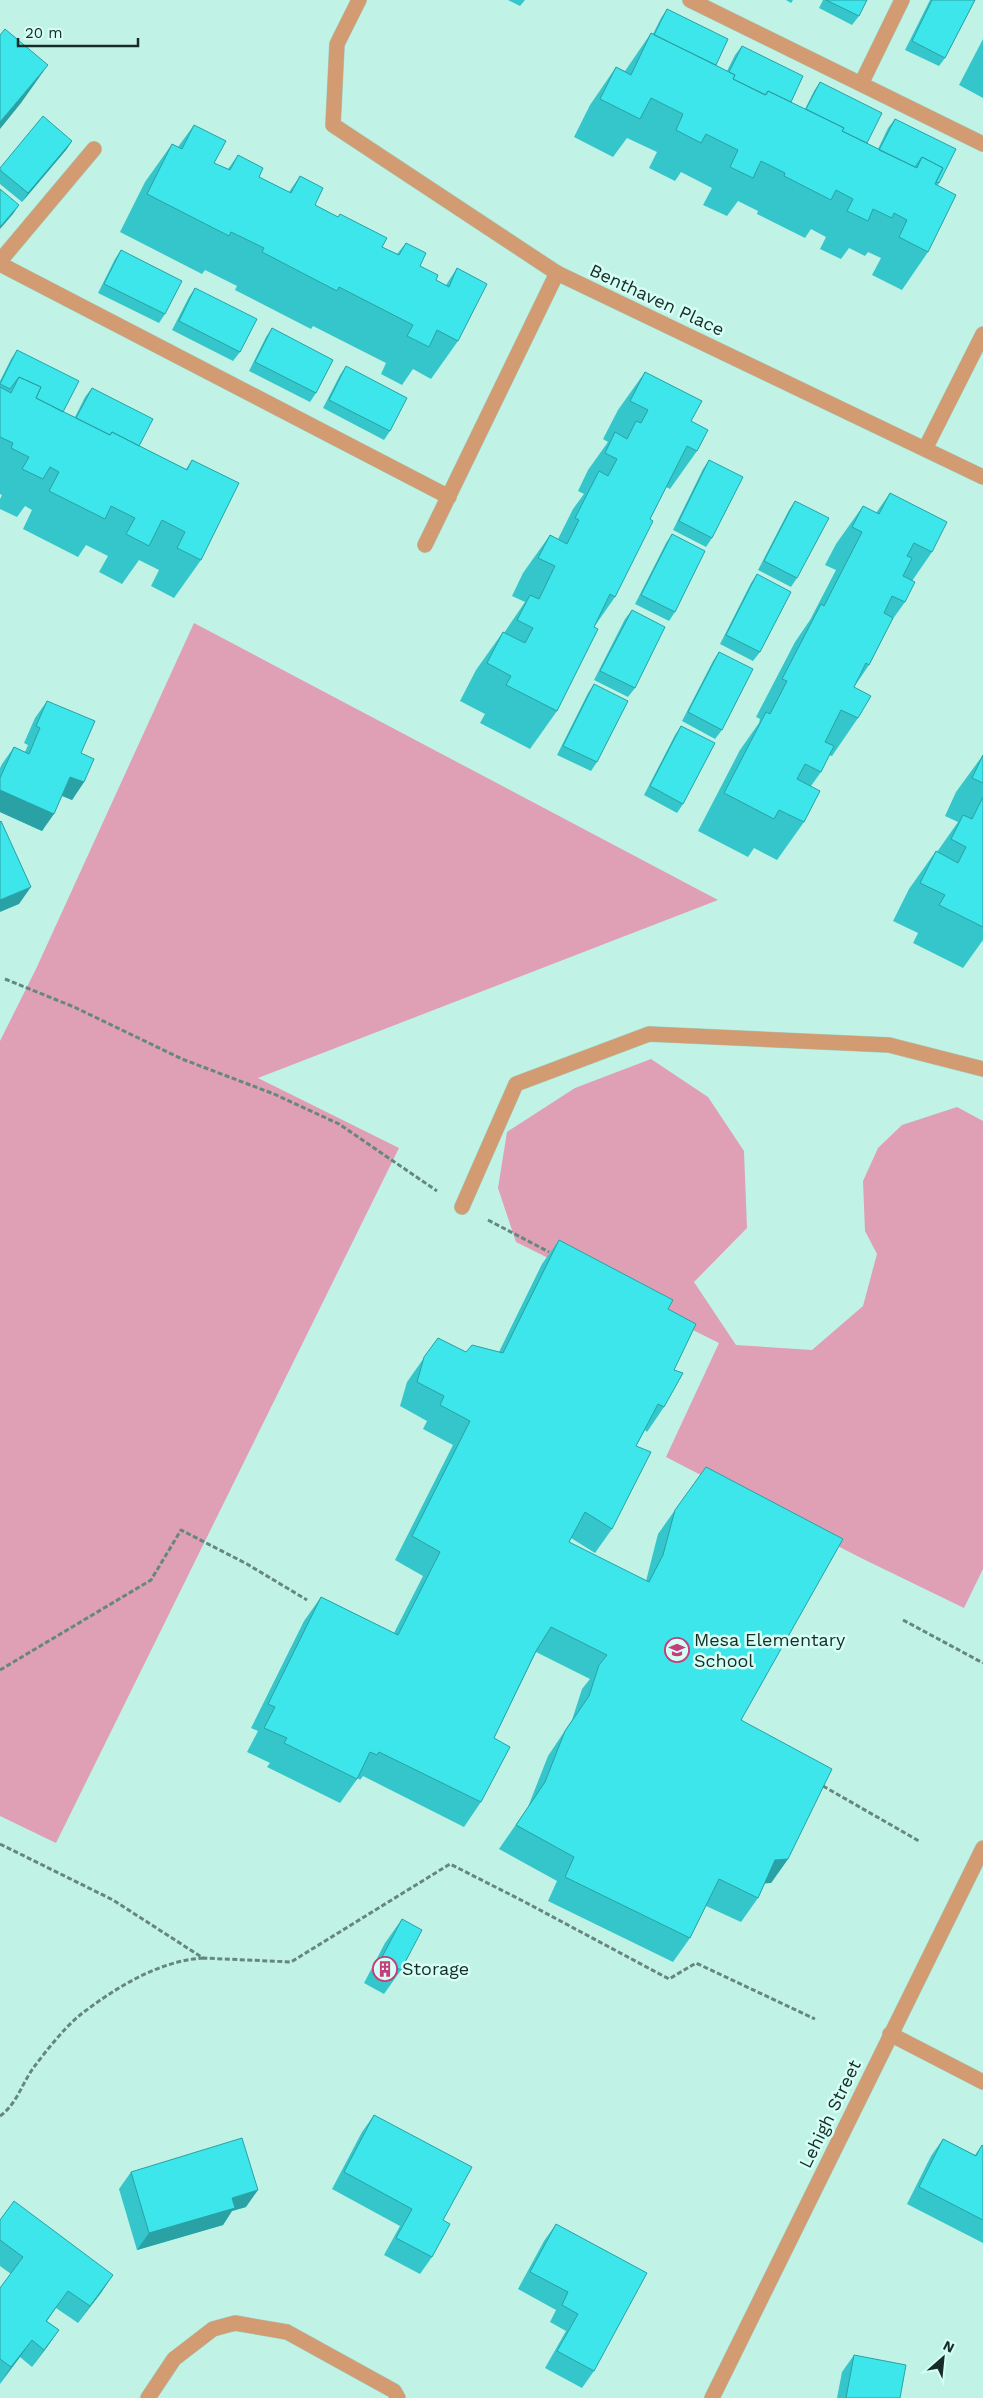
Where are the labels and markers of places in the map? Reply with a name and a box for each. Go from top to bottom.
place label: Mesa Elementary School [694,1629,846,1671]
school or university icon: Mesa Elementary School [664,1637,690,1663]
building icon: Storage [372,1956,398,1982]
place label: Storage [402,1958,469,1979]

